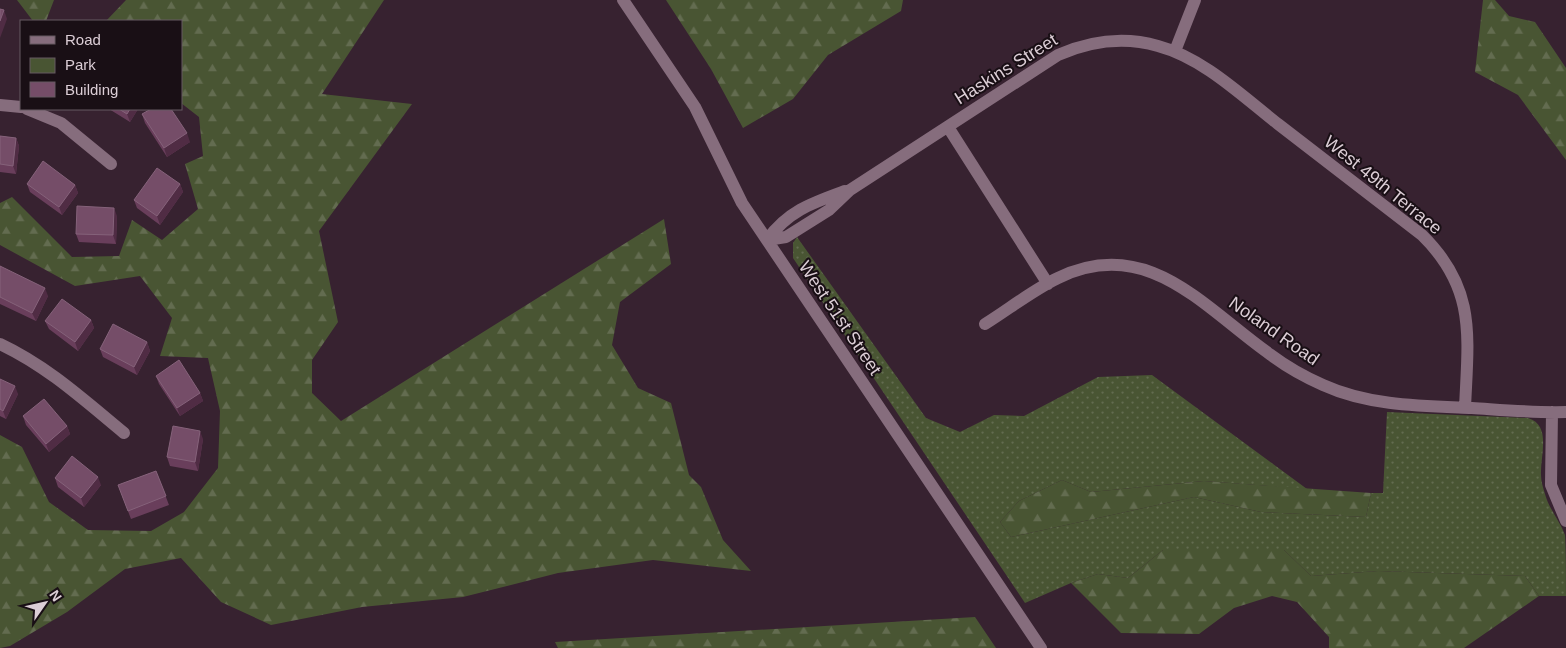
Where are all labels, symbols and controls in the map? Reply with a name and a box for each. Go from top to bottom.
legend [20,20,182,110]
street label: Haskins Street [951,30,1061,108]
text: Road [65,31,101,48]
text: Park [65,56,96,73]
text: Building [65,81,118,98]
street label: West 49th Terrace [1320,131,1446,239]
street label: West 51st Street [795,257,885,379]
street label: Noland Road [1225,293,1323,369]
north arrow [20,578,70,628]
text: N [46,587,65,604]

